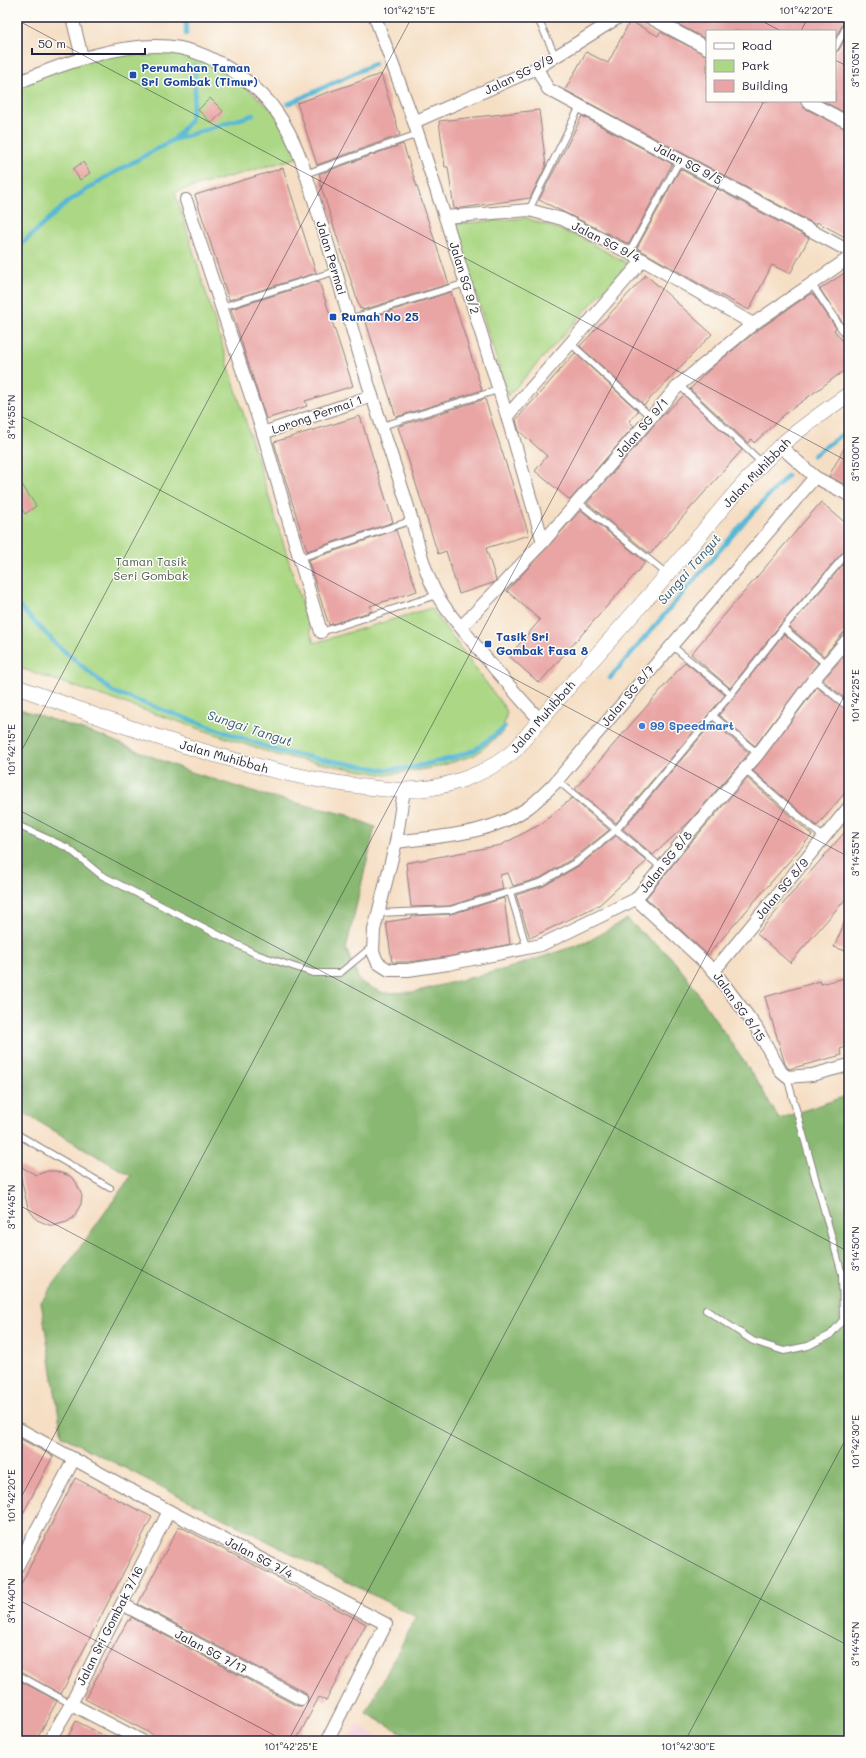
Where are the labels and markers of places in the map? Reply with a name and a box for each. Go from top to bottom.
place label: Perumahan Taman Sri Gombak (Timur) [141,59,258,89]
marker: Perumahan Taman Sri Gombak (Timur) [128,70,138,80]
place label: Rumah No 25 [341,308,419,324]
marker: Rumah No 25 [328,312,338,322]
place label: Tasik Sri Gombak Fasa 8 [496,628,589,658]
marker: Tasik Sri Gombak Fasa 8 [483,639,493,649]
place label: 99 Speedmart [650,717,734,733]
marker: 99 Speedmart [637,721,647,731]

